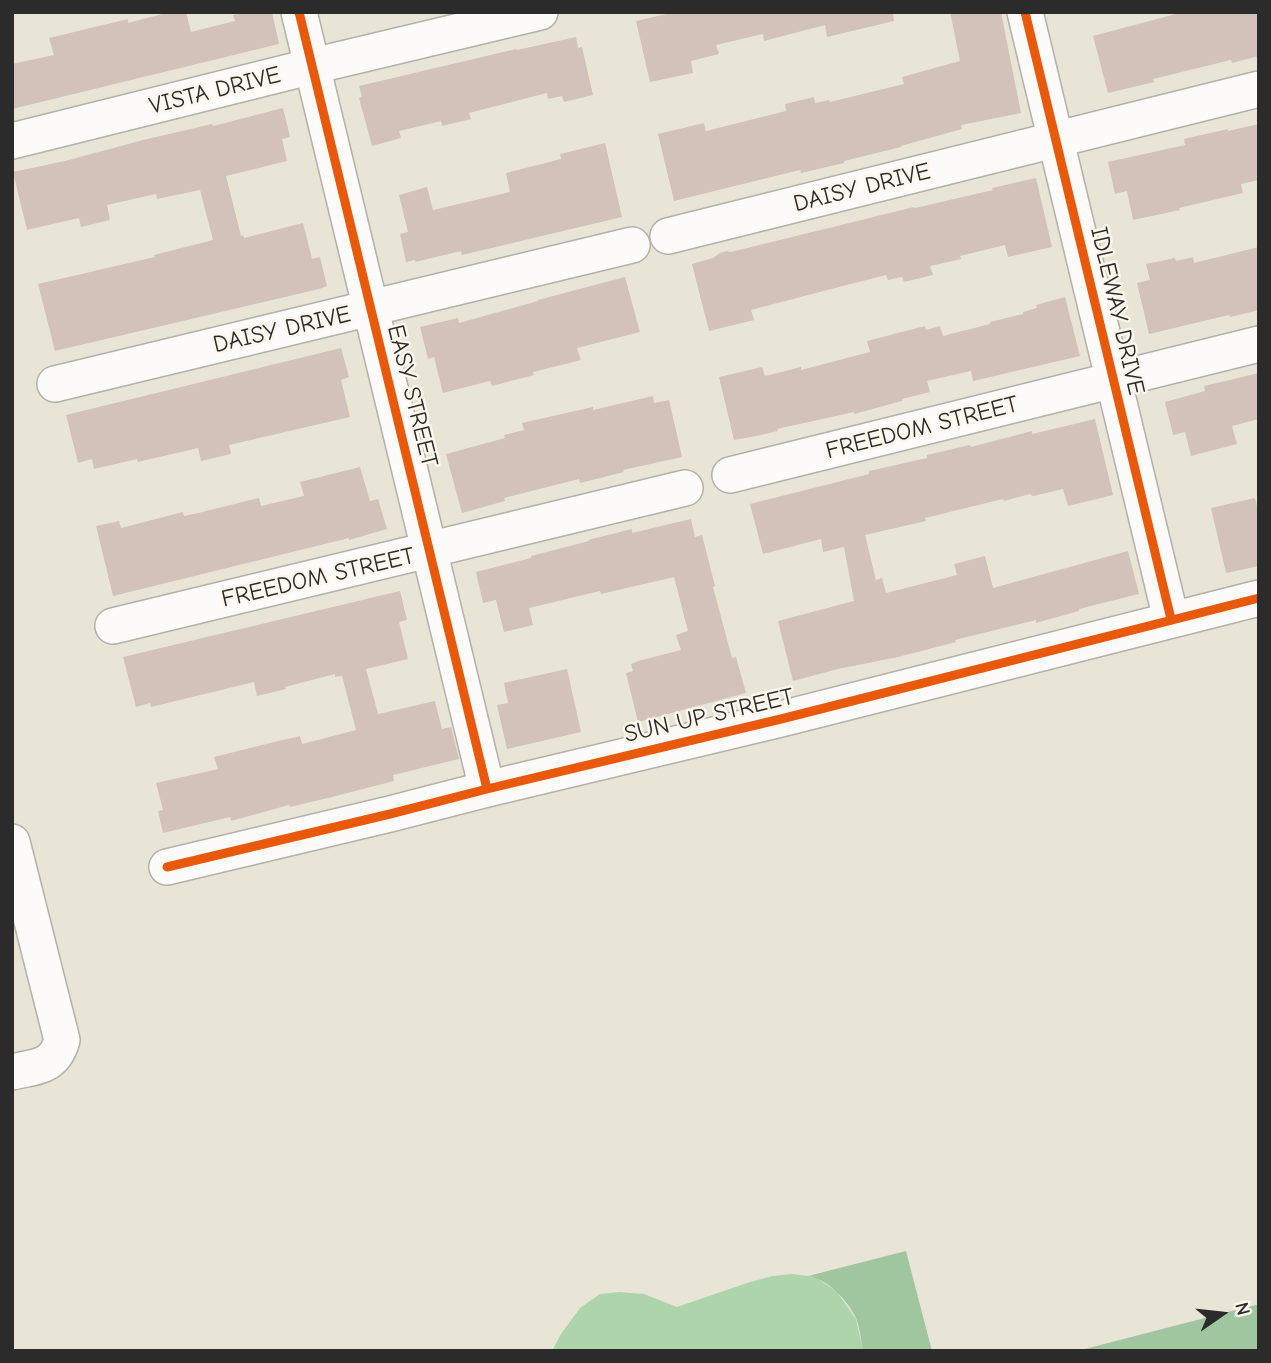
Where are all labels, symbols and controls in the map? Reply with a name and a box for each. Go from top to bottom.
street label: VISTA DRIVE [146,61,284,121]
street label: DAISY DRIVE [791,157,933,219]
street label: IDLEWAY DRIVE [1084,224,1150,398]
street label: DAISY DRIVE [211,300,353,360]
street label: EASY STREET [380,322,444,470]
street label: FREEDOM STREET [823,390,1021,466]
street label: FREEDOM STREET [219,542,417,614]
street label: SUN UP STREET [621,682,797,750]
north arrow [1187,1279,1257,1349]
text: N [1230,1300,1255,1318]

